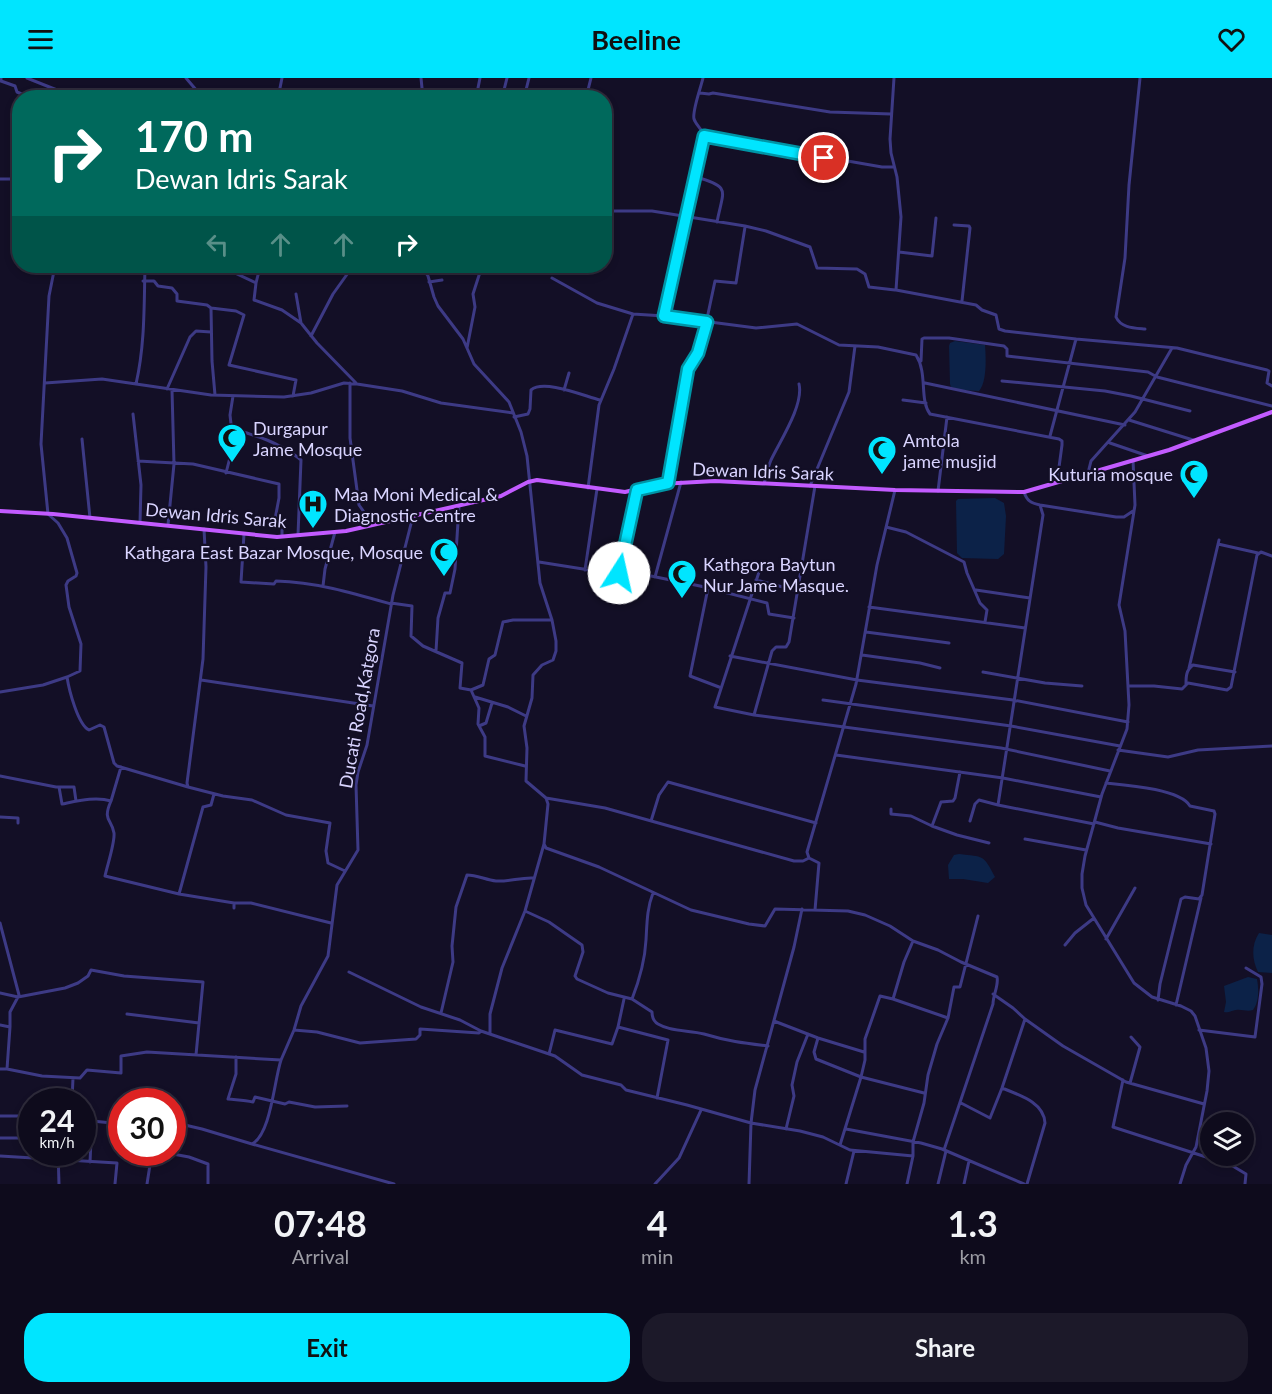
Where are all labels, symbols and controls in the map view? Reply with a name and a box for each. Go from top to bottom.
icon: menu [24,23,57,56]
text: Beeline [591,23,681,56]
icon: heart [1215,23,1248,56]
text: 170 m [135,111,253,161]
icon: right [36,114,114,192]
pin [798,132,849,183]
icon: arrive [807,141,840,174]
text: Dewan Idris Sarak [135,162,348,195]
icon: left [201,228,234,261]
icon: ahead [264,228,297,261]
icon: ahead [327,228,360,261]
icon: right [390,228,423,261]
place label: Durgapur Jame Mosque [253,417,362,460]
mosque icon: Durgapur Jame Mosque [216,422,248,464]
place label: Amtola jame musjid [902,429,997,472]
mosque icon: Amtola jame musjid [866,434,898,476]
street label: Dewan Idris Sarak [692,458,835,484]
mosque icon: Kuturia mosque [1178,458,1210,500]
place label: Kuturia mosque [1048,463,1173,485]
place label: Maa Moni Medical & Diagnostic Centre [334,483,498,526]
hospital icon: Maa Moni Medical & Diagnostic Centre [297,488,329,530]
street label: Dewan Idris Sarak [144,498,288,532]
mosque icon: Kathgara East Bazar Mosque, Mosque [428,536,460,578]
place label: Kathgara East Bazar Mosque, Mosque [124,541,423,563]
position arrow [587,541,651,605]
place label: Kathgora Baytun Nur Jame Masque. [703,553,849,596]
mosque icon: Kathgora Baytun Nur Jame Masque. [666,558,698,600]
street label: Ducati Road,Katgora [334,626,384,790]
speed limit sign: 30 [108,1088,186,1166]
text: 24 [40,1102,74,1138]
map controls [1200,1112,1254,1166]
button: layers [1200,1112,1254,1166]
text: km/h [39,1133,75,1151]
text: 07:48 [274,1201,367,1245]
text: 4 [647,1201,668,1245]
text: 1.3 [948,1201,998,1245]
text: Arrival [292,1244,349,1268]
text: min [641,1244,673,1268]
text: km [959,1244,986,1268]
button: Exit [24,1313,630,1382]
button: Share [642,1313,1248,1382]

